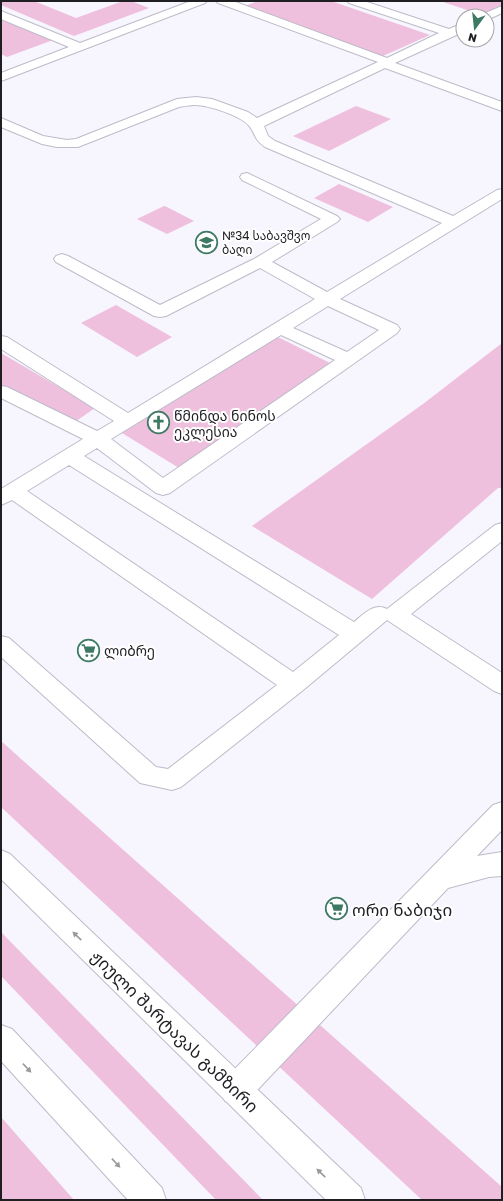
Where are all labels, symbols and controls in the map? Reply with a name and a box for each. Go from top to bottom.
north arrow [455,8,495,48]
text: N [467,31,478,46]
place label: №34 საბავშვო ბაღი [222,228,310,258]
school or university icon: №34 საბავშვო ბაღი [194,229,220,255]
place label: წმინდა ნინოს ეკლესია [174,407,276,441]
church icon: წმინდა ნინოს ეკლესია [145,410,171,436]
supermarket icon: ლიბრე [76,637,102,663]
place label: ლიბრე [104,642,155,660]
supermarket icon: ორი ნაბიჯი [323,896,349,922]
place label: ორი ნაბიჯი [352,899,452,920]
one-way arrow [72,931,82,941]
street label: ჟიული შარტავას გამზირი [86,945,263,1117]
one-way arrow [23,1063,32,1073]
one-way arrow [111,1158,121,1168]
one-way arrow [316,1168,326,1178]

